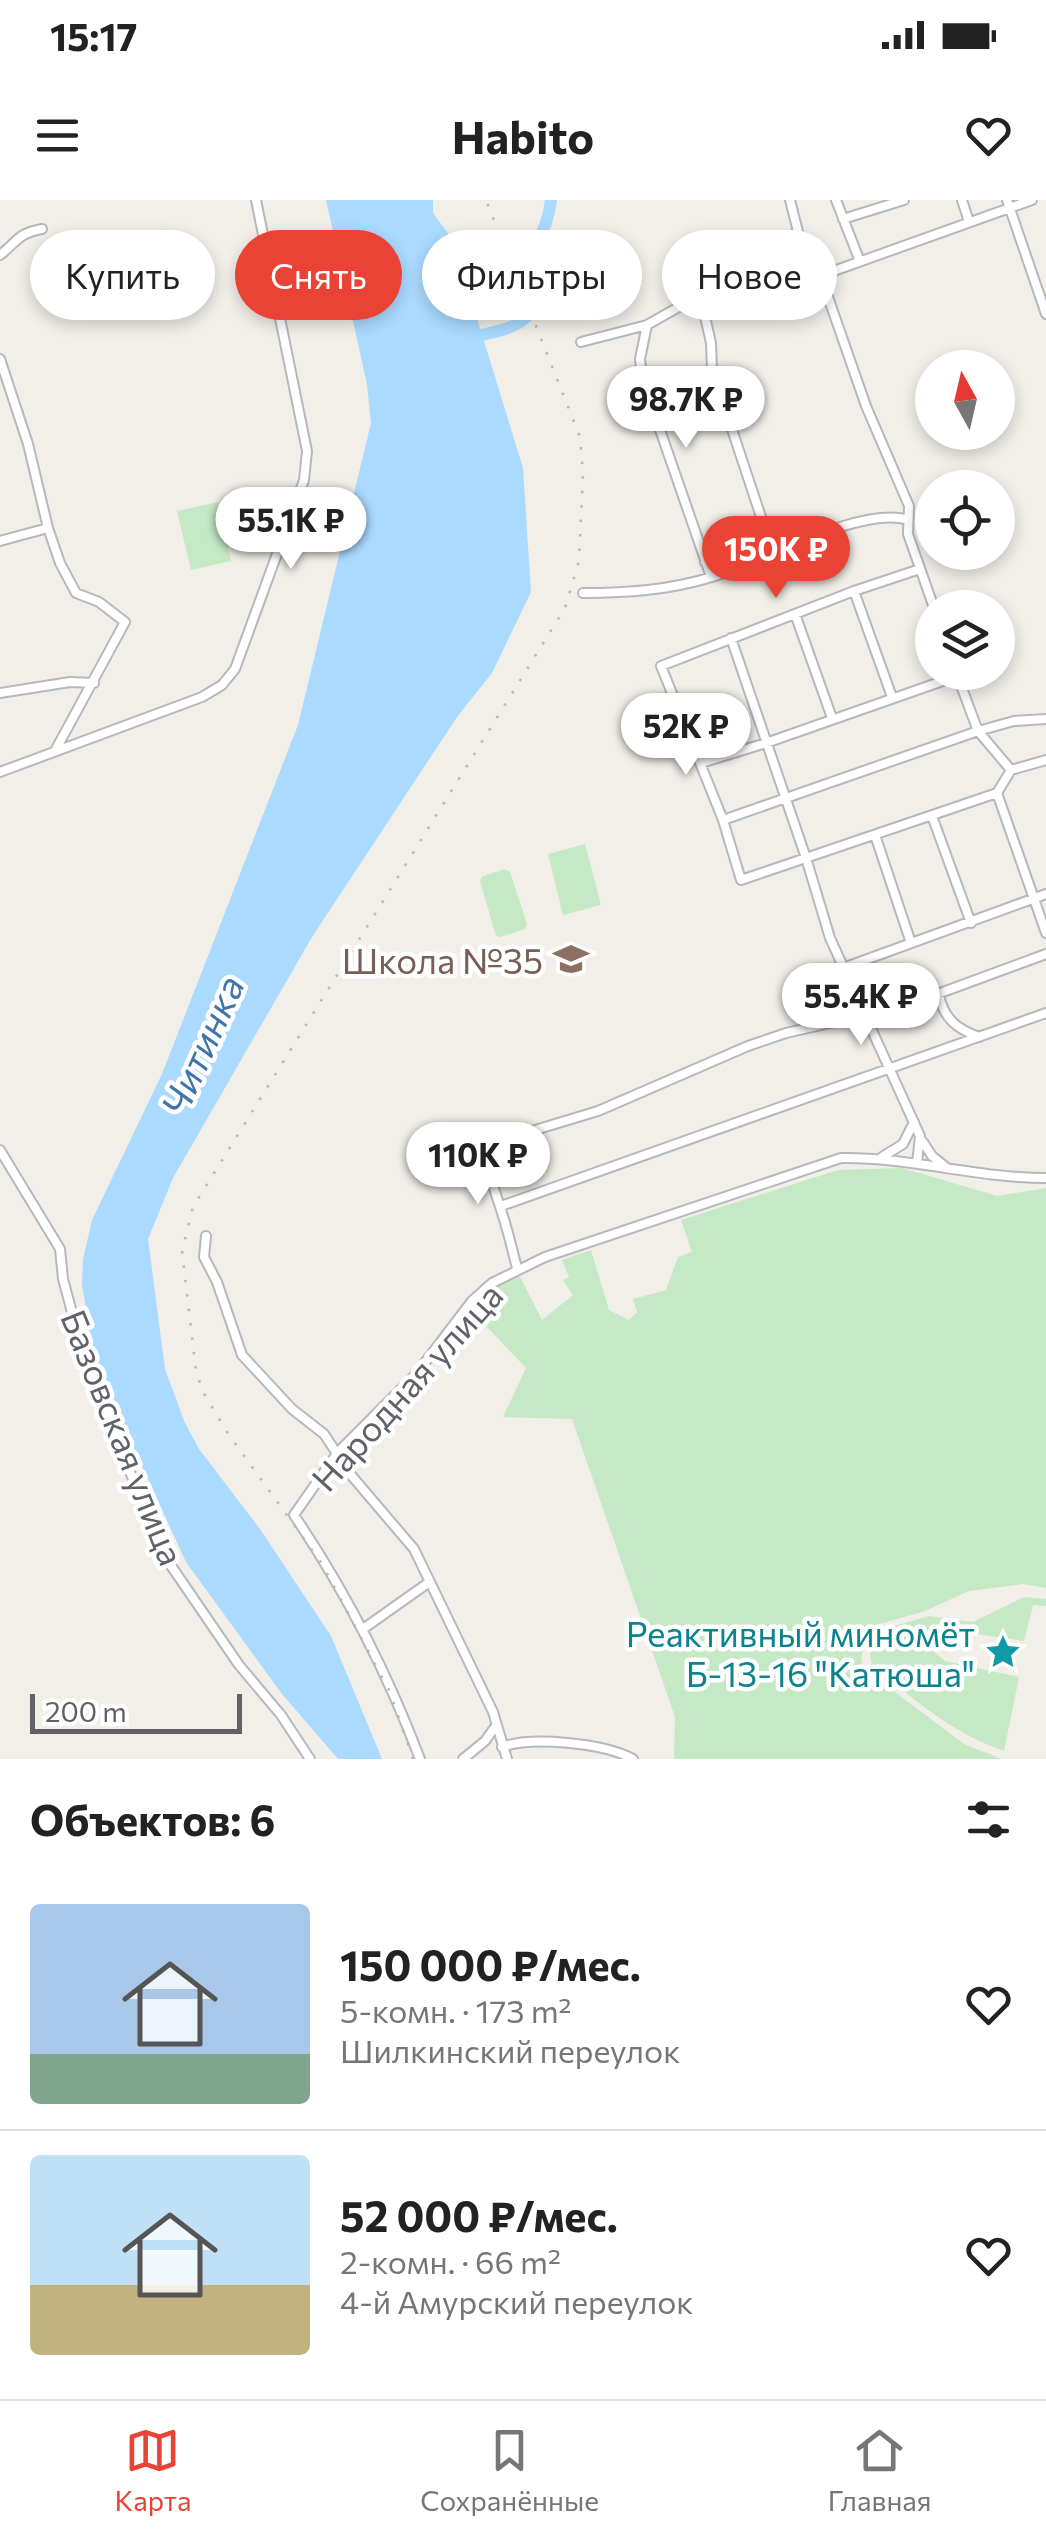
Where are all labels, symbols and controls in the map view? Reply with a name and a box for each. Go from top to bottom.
text: 15:17 [50,12,137,59]
icon: menu [30,108,85,163]
text: Habito [452,108,594,163]
icon: heart [961,108,1016,163]
chip: Купить [30,230,215,320]
chip: Снять [235,230,402,320]
chip: Фильтры [422,230,642,320]
chip: Новое [662,230,837,320]
north arrow [915,350,1015,450]
map controls [915,350,1015,690]
pin: 98.7K ₽ [594,366,778,451]
text: 98.7K ₽ [629,378,743,418]
button: locate [915,470,1015,570]
pin: 55.1K ₽ [199,487,383,572]
text: 55.1K ₽ [237,499,345,539]
pin: 150K ₽ [695,516,857,601]
text: 150K ₽ [724,528,828,568]
button: layers [915,590,1015,690]
pin: 52K ₽ [616,693,756,778]
text: 52K ₽ [643,705,729,745]
place label: Школа №35 [342,938,543,981]
school or university icon: Школа №35 [552,940,590,978]
pin: 55.4K ₽ [769,963,953,1048]
water label: Читинка [149,968,253,1122]
text: 55.4K ₽ [804,975,918,1015]
pin: 110K ₽ [397,1122,559,1207]
text: 110K ₽ [428,1134,528,1174]
street label: Народная улица [301,1273,511,1499]
street label: Базовская улица [53,1303,195,1571]
place label: Реактивный миномёт Б-13-16 "Катюша" [626,1611,975,1694]
place icon: Реактивный миномёт Б-13-16 "Катюша" [984,1633,1022,1671]
scale bar [30,1689,242,1734]
text: 200 m [45,1694,127,1728]
icon: filters [961,1792,1016,1847]
text: Объектов: 6 [30,1793,275,1845]
text: 150 000 ₽/мес. [340,1938,641,1990]
icon: home [110,1944,230,2064]
icon: heart [961,1977,1016,2032]
text: 5-комн. · 173 m² [340,1990,571,2030]
text: Шилкинский переулок [340,2030,680,2070]
text: 52 000 ₽/мес. [340,2189,618,2241]
icon: home [110,2195,230,2315]
icon: heart [961,2228,1016,2283]
text: 2-комн. · 66 m² [340,2241,561,2281]
text: 4-й Амурский переулок [340,2281,693,2321]
tab: Карта [114,2423,192,2517]
tab: Сохранённые [420,2423,599,2517]
tab: Главная [828,2423,932,2517]

